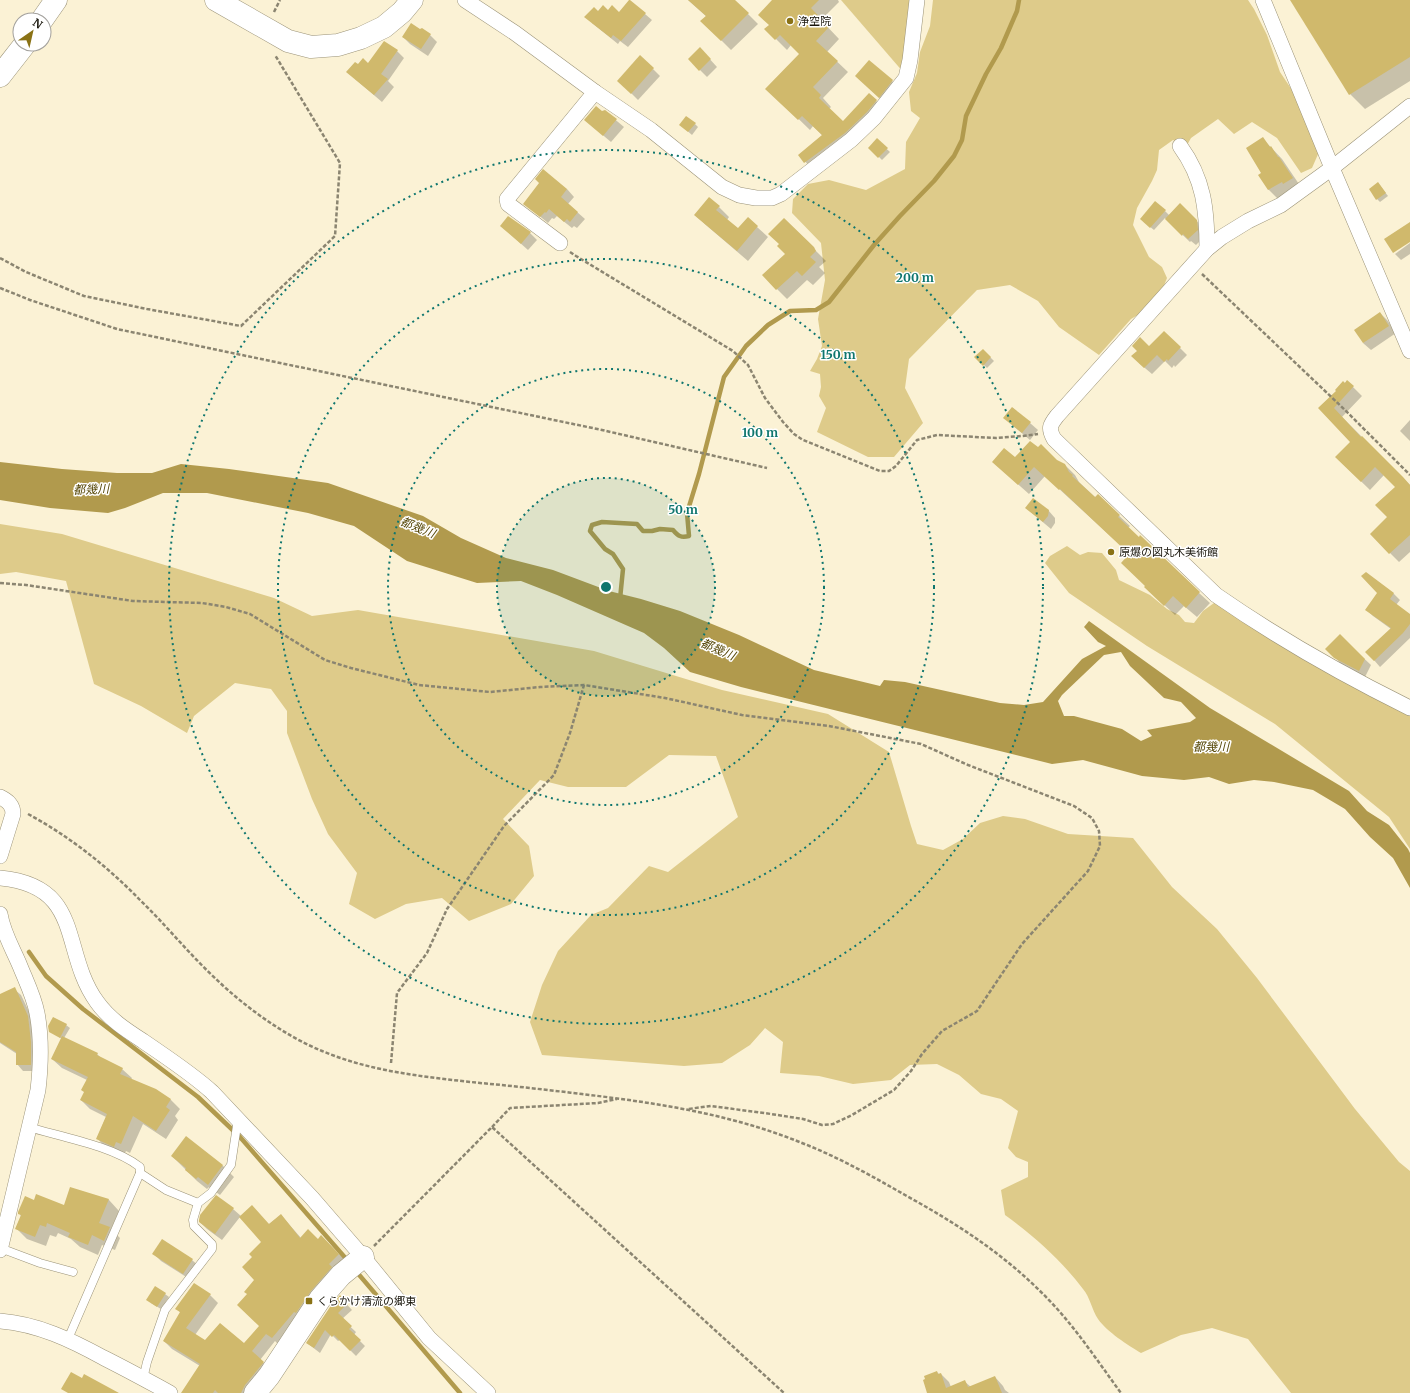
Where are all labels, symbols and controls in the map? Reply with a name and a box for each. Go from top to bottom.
north arrow [12,12,52,52]
place label: 浄空院 [798,14,831,28]
text: N [30,15,45,32]
marker: 浄空院 [785,16,795,26]
text: 200 m [896,270,934,285]
text: 150 m [821,347,856,362]
text: 100 m [742,425,778,440]
water label: 都幾川 [73,481,111,497]
text: 50 m [668,502,698,517]
water label: 都幾川 [398,513,439,541]
place label: 原爆の図丸木美術館 [1119,545,1218,559]
marker: 原爆の図丸木美術館 [1106,547,1116,557]
centre of rings [599,580,613,594]
water label: 都幾川 [698,635,739,664]
water label: 都幾川 [1193,739,1231,754]
place label: くらかけ清流の郷東 [317,1294,416,1308]
marker: くらかけ清流の郷東 [304,1296,314,1306]

